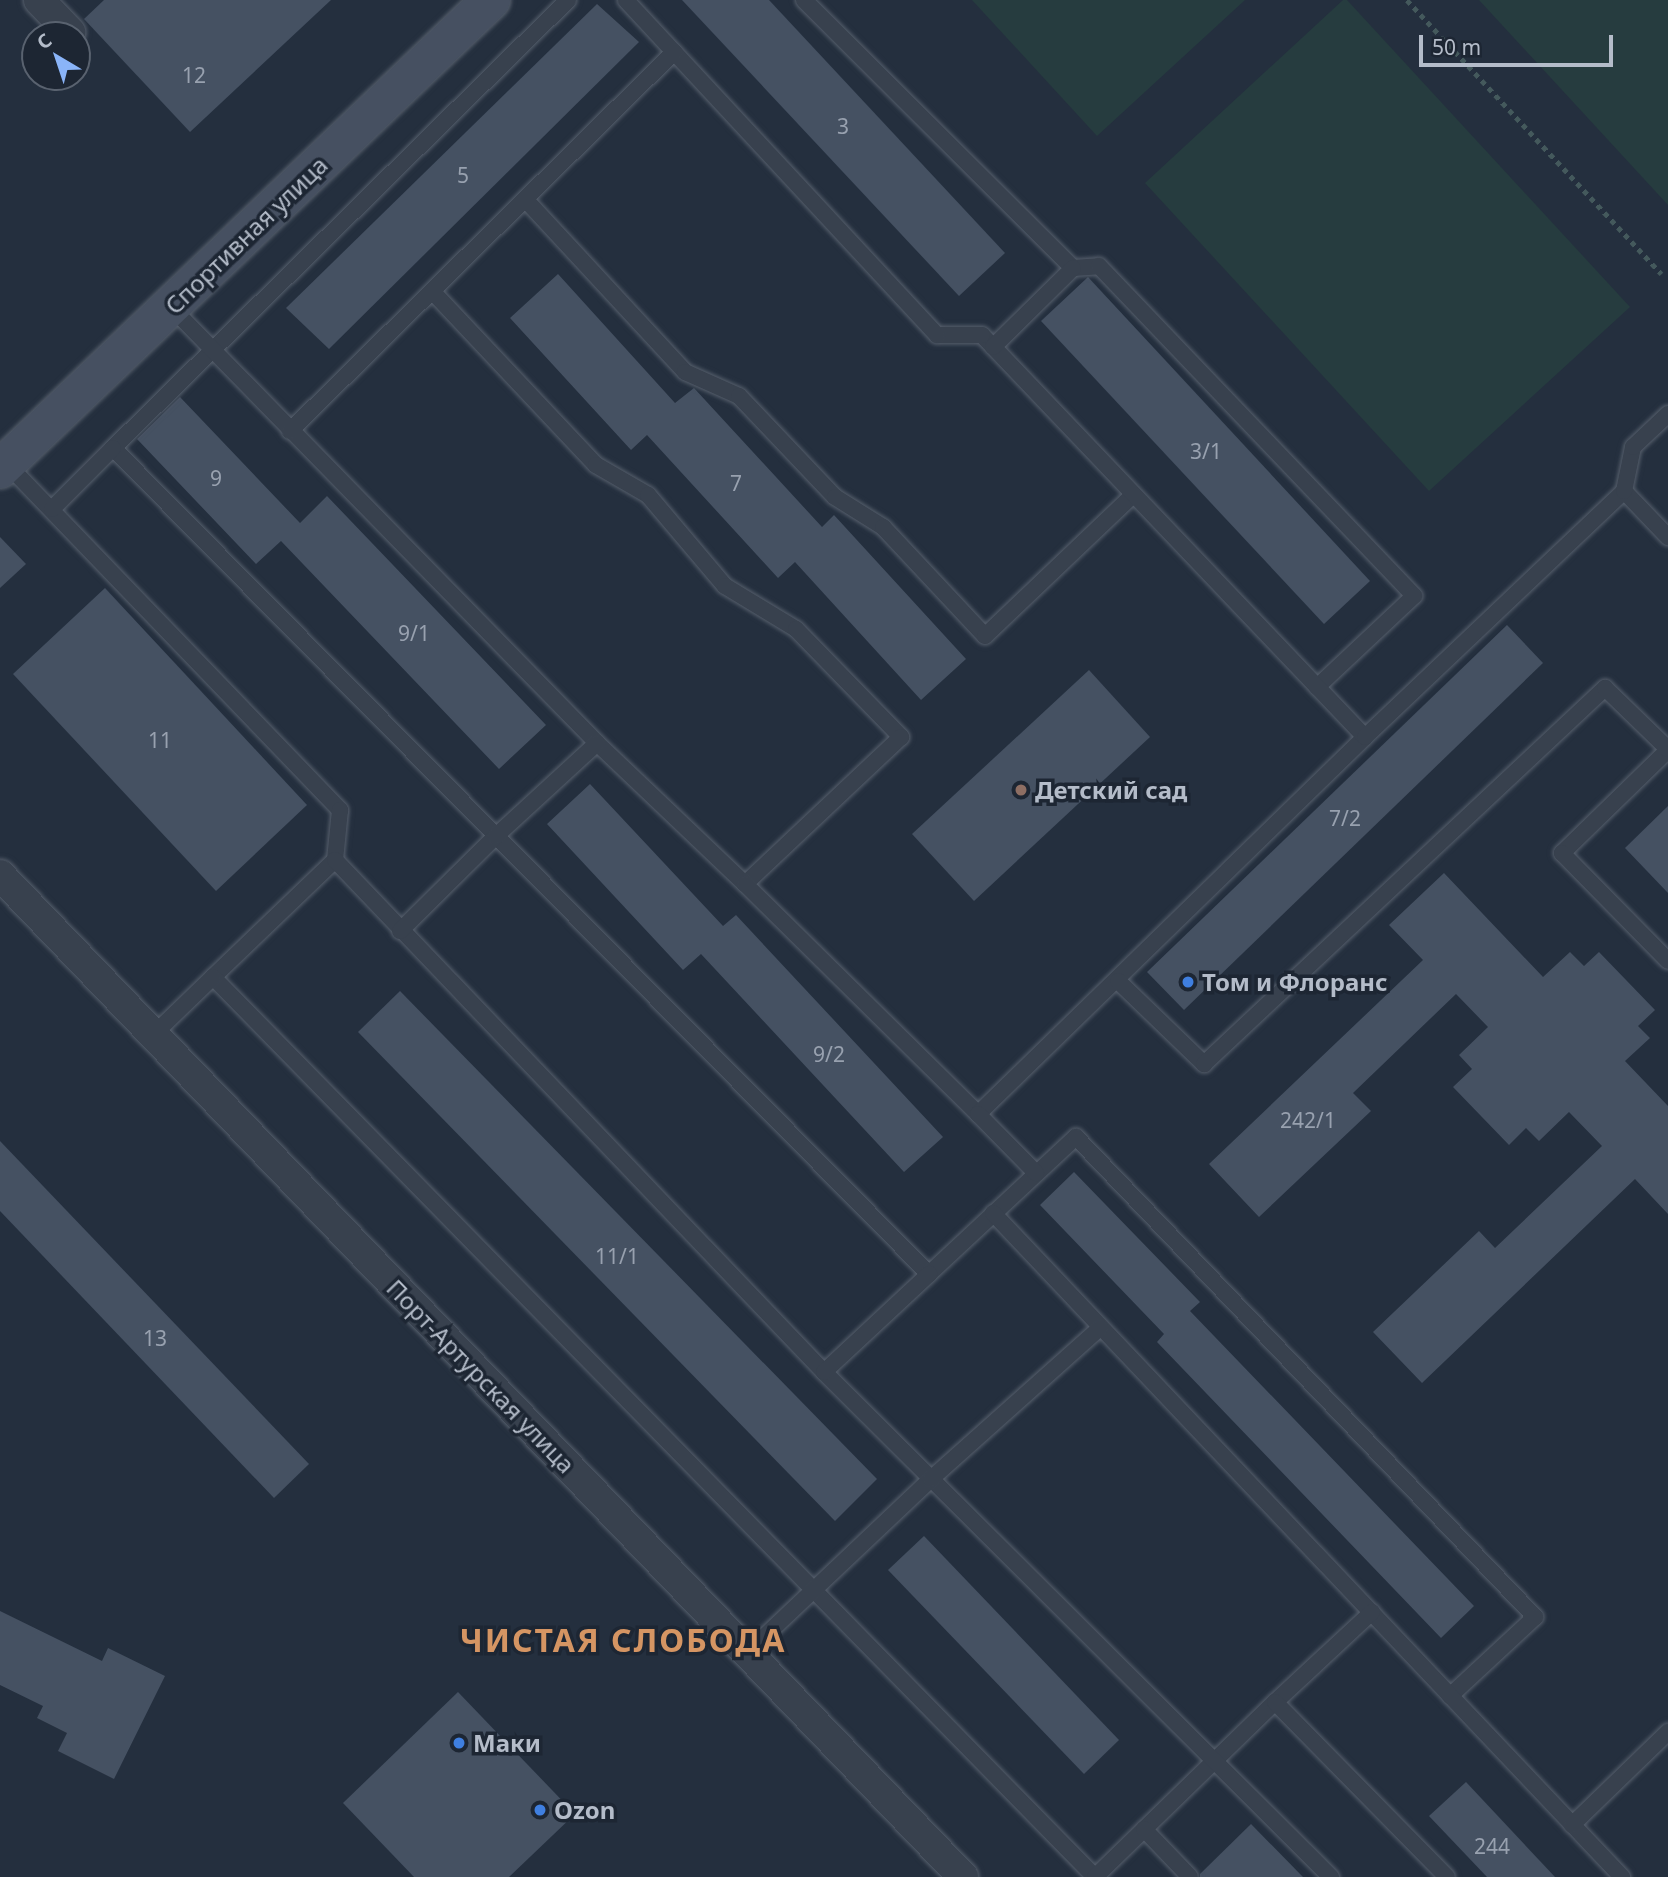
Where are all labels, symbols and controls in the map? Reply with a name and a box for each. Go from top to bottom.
north arrow [21,21,91,91]
scale bar [1423,21,1617,65]
text: С [31,27,57,55]
text: 50 m [1432,33,1481,61]
house number: 12 [182,62,206,88]
house number: 3 [837,113,849,139]
street label: Спортивная улица [159,150,333,320]
house number: 5 [457,162,469,188]
house number: 3/1 [1190,438,1222,464]
house number: 9 [210,465,222,491]
house number: 7 [730,470,742,496]
house number: 9/1 [398,620,430,646]
house number: 11 [148,727,172,753]
place label: Детский сад [1035,776,1187,804]
marker: Детский сад [1013,782,1029,798]
house number: 7/2 [1329,805,1361,831]
place label: Том и Флоранс [1202,968,1388,996]
marker: Том и Флоранс [1180,974,1196,990]
house number: 9/2 [813,1041,845,1067]
house number: 242/1 [1280,1107,1336,1133]
house number: 11/1 [595,1243,639,1269]
street label: Порт-Артурская улица [381,1273,581,1479]
house number: 13 [143,1325,167,1351]
district label: ЧИСТАЯ СЛОБОДА [461,1621,785,1659]
place label: Маки [473,1729,541,1757]
marker: Маки [451,1735,467,1751]
place label: Ozon [554,1796,615,1824]
marker: Ozon [532,1802,548,1818]
house number: 244 [1474,1833,1510,1859]

